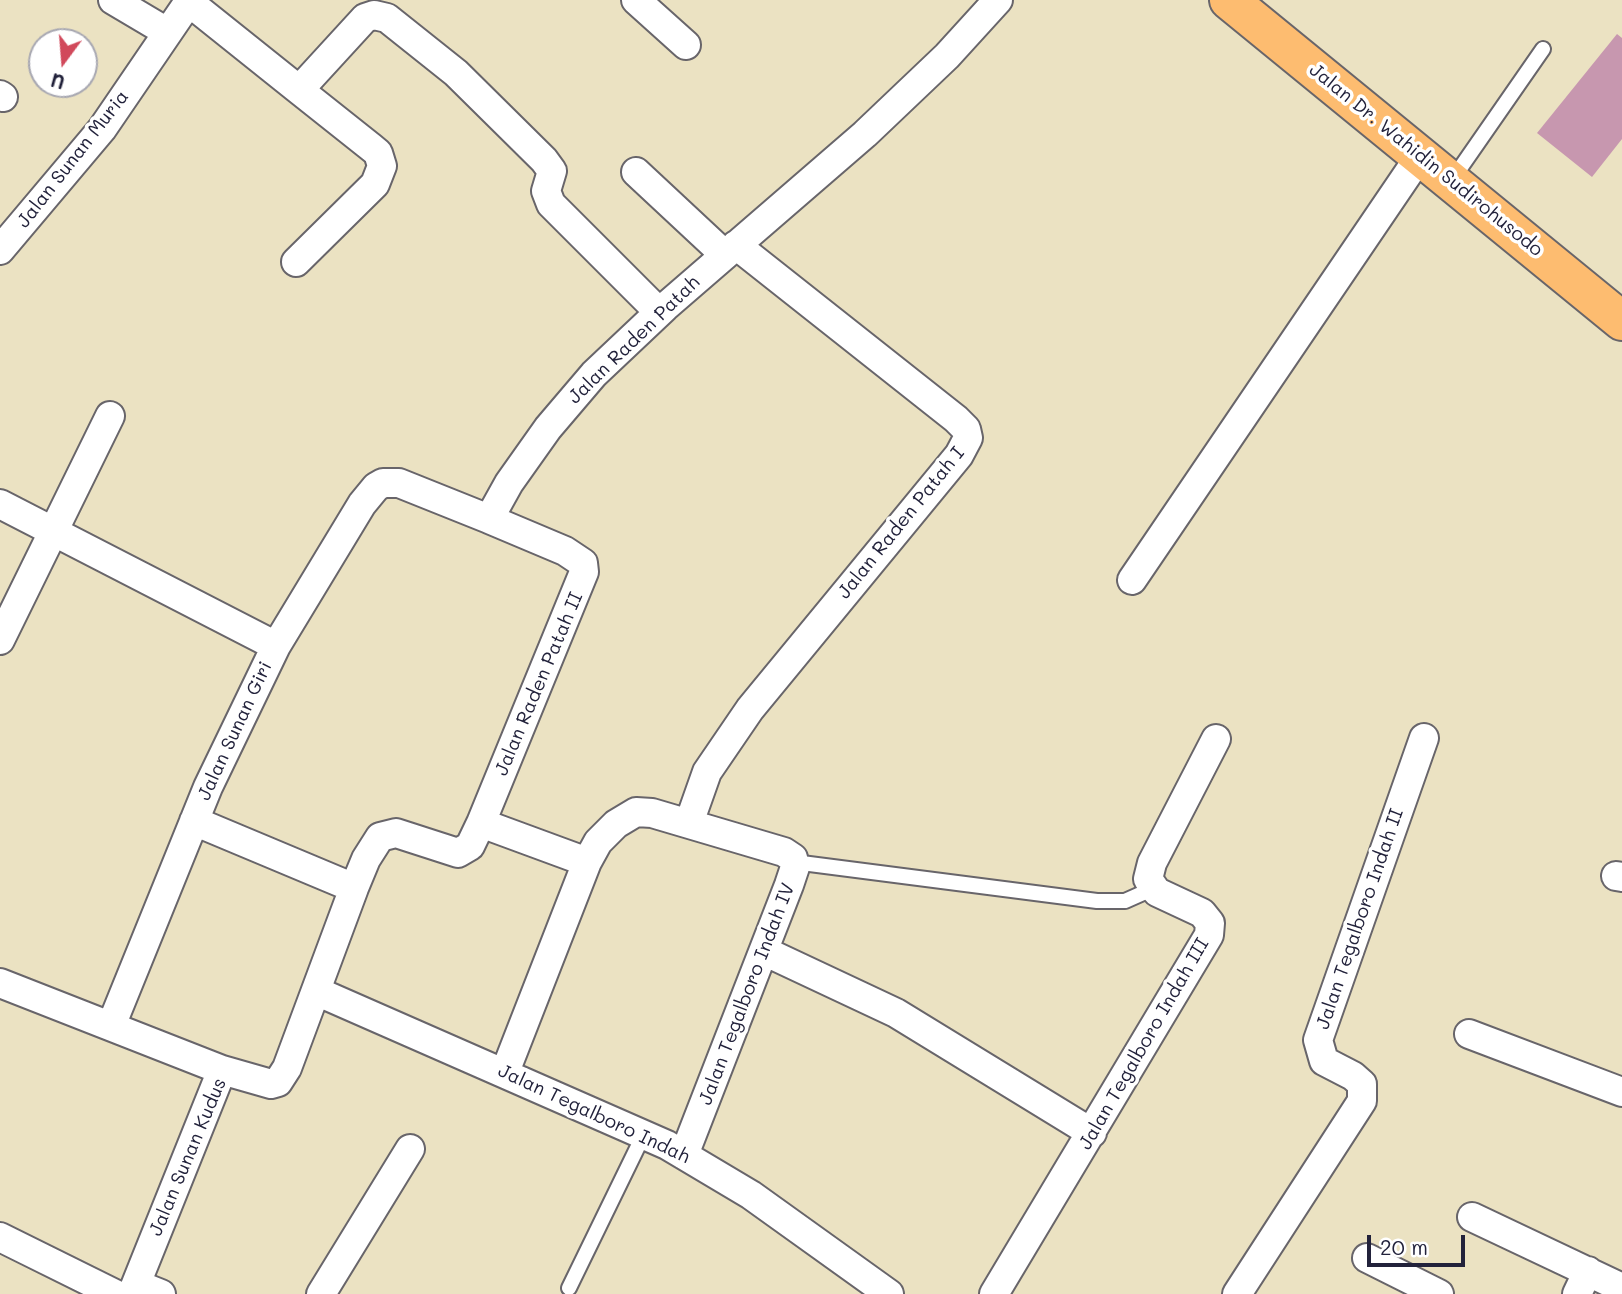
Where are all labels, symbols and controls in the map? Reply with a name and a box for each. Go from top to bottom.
north arrow [28,28,98,98]
street label: Jalan Dr. Wahidin Sudirohusodo [1305,59,1547,261]
text: U [48,68,68,96]
street label: Jalan Sunan Muria [12,86,134,232]
street label: Jalan Raden Patah [563,271,705,409]
street label: Jalan Raden Patah I [833,443,969,603]
street label: Jalan Raden Patah II [490,589,588,779]
street label: Jalan Sunan Giri [193,658,277,804]
street label: Jalan Tegalboro Indah II [1311,806,1409,1032]
street label: Jalan Tegalboro Indah IV [694,880,800,1108]
street label: Jalan Tegalboro Indah III [1074,934,1214,1154]
street label: Jalan Tegalboro Indah [494,1059,694,1169]
street label: Jalan Sunan Kudus [144,1075,232,1239]
scale bar [1370,1220,1468,1264]
text: 20 m [1380,1233,1428,1260]

